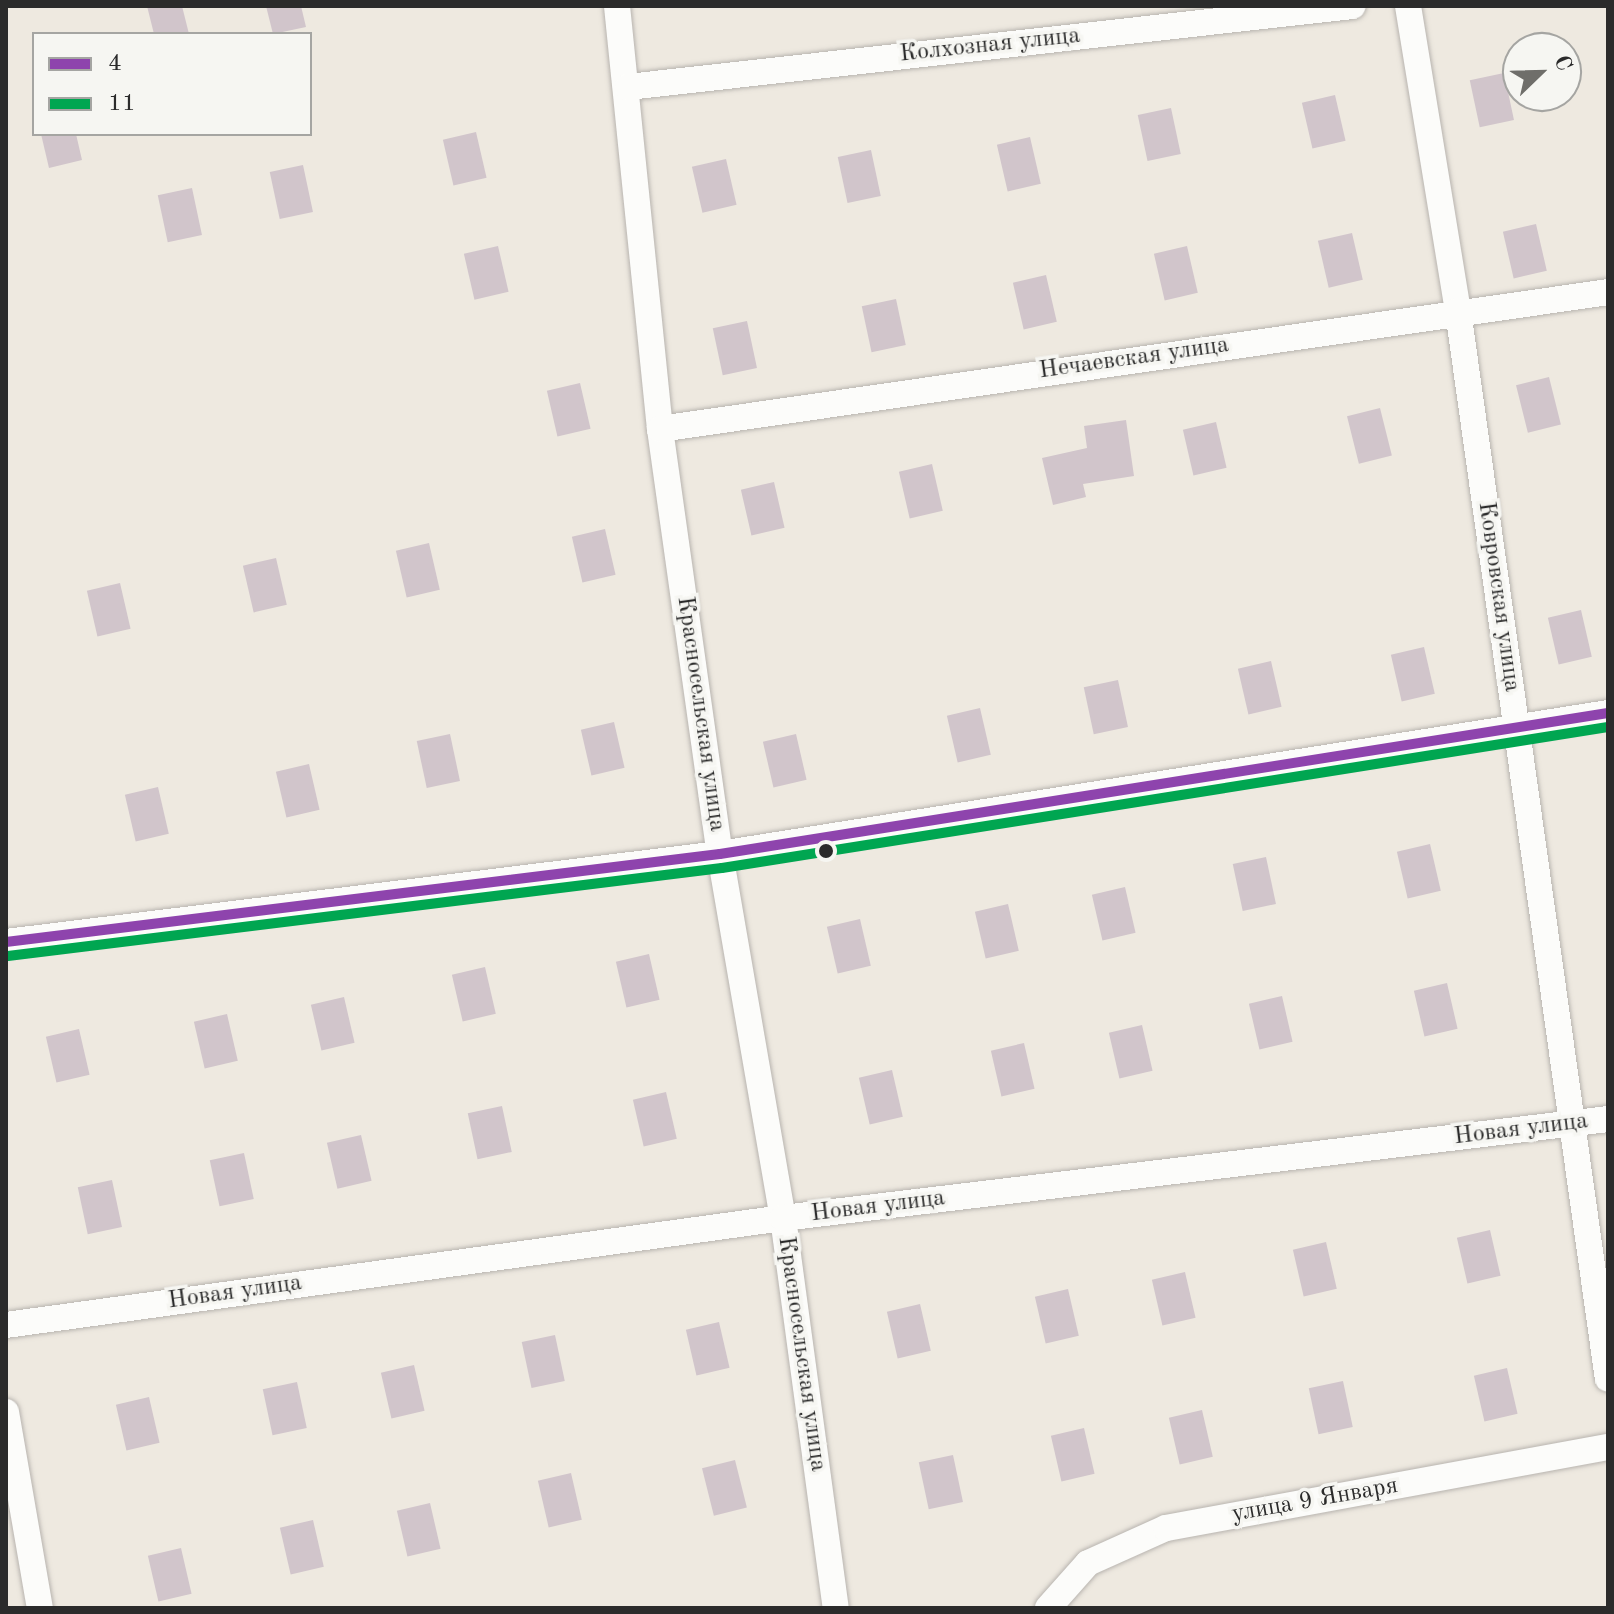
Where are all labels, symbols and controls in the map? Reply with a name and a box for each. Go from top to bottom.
street label: Колхозная улица [898,22,1082,70]
legend [32,32,312,136]
north arrow [1502,32,1582,112]
text: 4 [108,52,122,76]
text: С [1549,52,1575,74]
text: 11 [108,92,136,116]
street label: Нечаевская улица [1037,331,1231,387]
street label: Ковровская улица [1470,500,1526,694]
street label: Красносельская улица [669,595,731,833]
unlabelled marker [818,843,834,859]
street label: Новая улица [1452,1107,1590,1153]
street label: Новая улица [809,1184,947,1230]
street label: Красносельская улица [770,1235,832,1473]
street label: Новая улица [166,1269,304,1317]
street label: улица 9 Января [1230,1472,1400,1530]

